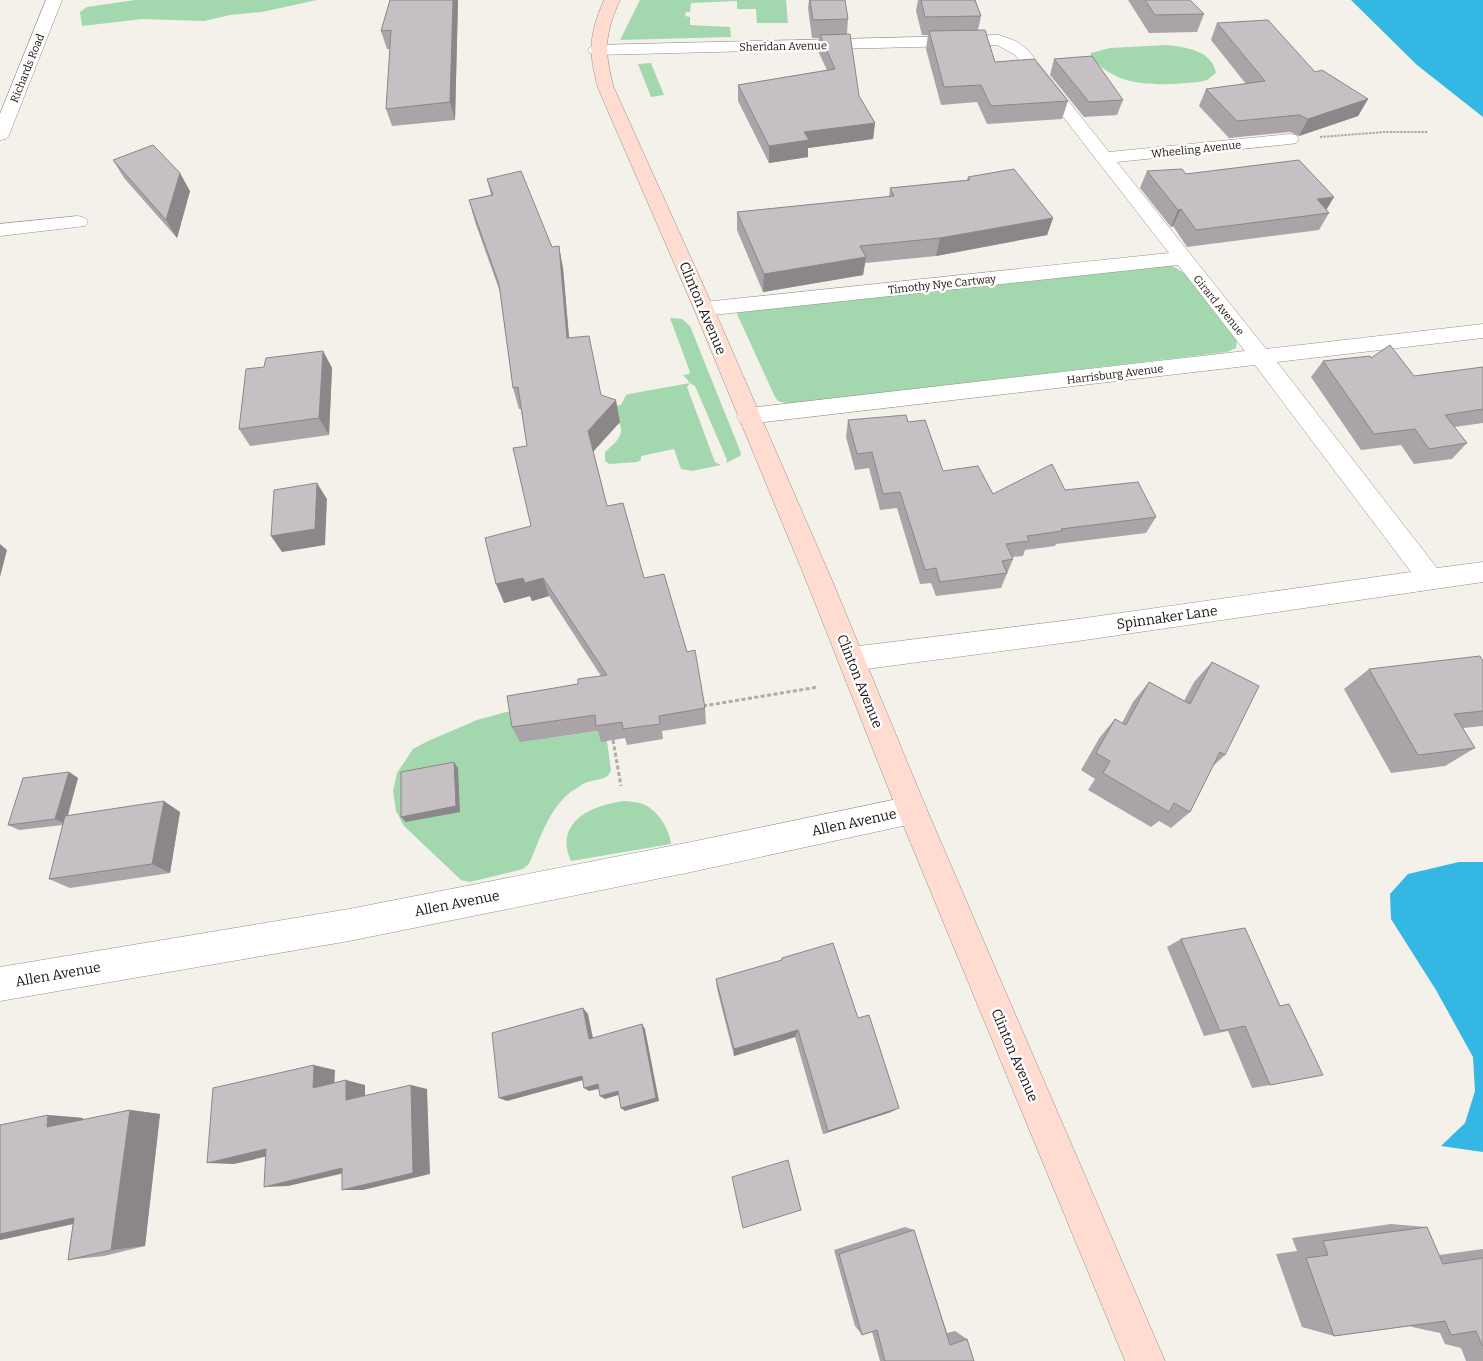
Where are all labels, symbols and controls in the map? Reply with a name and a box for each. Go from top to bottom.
street label: Richards Road [8,31,47,105]
street label: Sheridan Avenue [739,39,827,54]
street label: Wheeling Avenue [1150,138,1242,161]
street label: Clinton Avenue [675,259,730,357]
street label: Timothy Nye Cartway [887,272,997,297]
street label: Girard Avenue [1190,272,1247,338]
street label: Harrisburg Avenue [1066,362,1164,387]
street label: Spinnaker Lane [1116,602,1219,633]
street label: Clinton Avenue [833,632,886,731]
street label: Allen Avenue [810,805,898,840]
street label: Allen Avenue [413,887,501,920]
street label: Allen Avenue [14,959,102,990]
street label: Clinton Avenue [987,1006,1042,1104]

